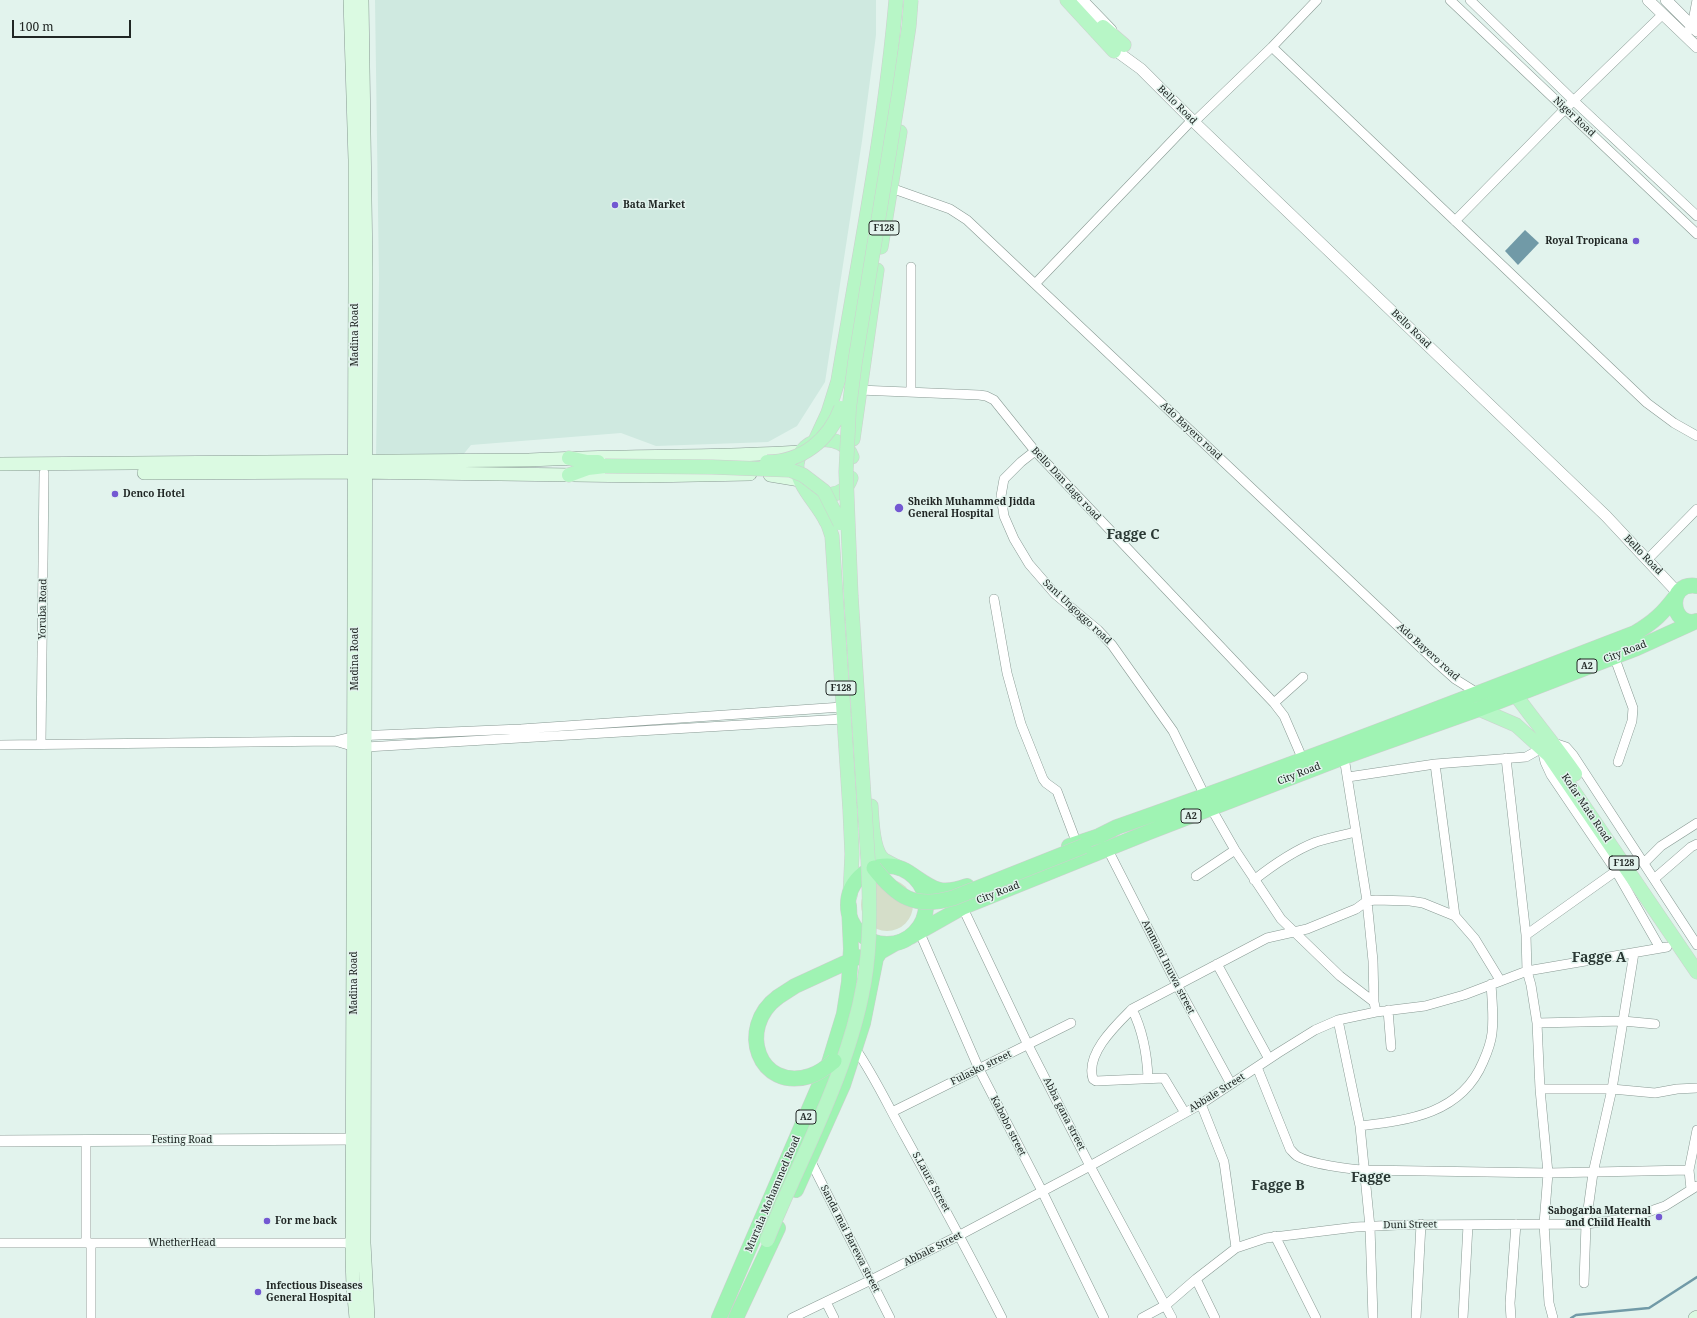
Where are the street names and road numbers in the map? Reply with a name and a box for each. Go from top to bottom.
street label: Bello Road [1155,83,1199,127]
street label: Niger Road [1551,95,1597,139]
road number: F128 [869,221,899,235]
street label: Madina Road [349,303,361,367]
street label: Bello Road [1389,307,1433,351]
street label: Ado Bayero road [1158,399,1224,463]
street label: Bello Dan dago road [1029,445,1103,523]
street label: Bello Road [1621,533,1665,577]
street label: Sani Ungoggo road [1040,577,1114,647]
street label: Yoruba Road [36,578,50,640]
street label: Ado Bayero road [1394,621,1462,683]
street label: Madina Road [349,627,361,691]
street label: City Road [1602,638,1648,666]
road number: A2 [1577,659,1597,673]
road number: F128 [826,681,856,695]
street label: City Road [1276,760,1322,788]
street label: Kofar Mata Road [1559,771,1613,845]
road number: A2 [1181,809,1201,823]
road number: F128 [1609,856,1639,870]
street label: City Road [975,879,1021,907]
street label: Ammani Inuwa street [1139,918,1197,1016]
street label: Madina Road [348,951,360,1015]
street label: Fulasko street [948,1048,1014,1088]
street label: Abbale Street [1187,1071,1247,1115]
street label: Abba gana street [1040,1076,1088,1152]
street label: Kabobo street [988,1094,1028,1158]
road number: A2 [796,1110,816,1124]
street label: Festing Road [152,1134,212,1146]
street label: Murtala Mohammed Road [743,1134,803,1254]
street label: S.Laure Street [910,1150,952,1214]
street label: Sanda mai Barewa street [818,1183,882,1295]
street label: Duni Street [1383,1219,1437,1231]
street label: Abbale Street [902,1229,964,1269]
street label: WhetherHead [148,1237,216,1249]

